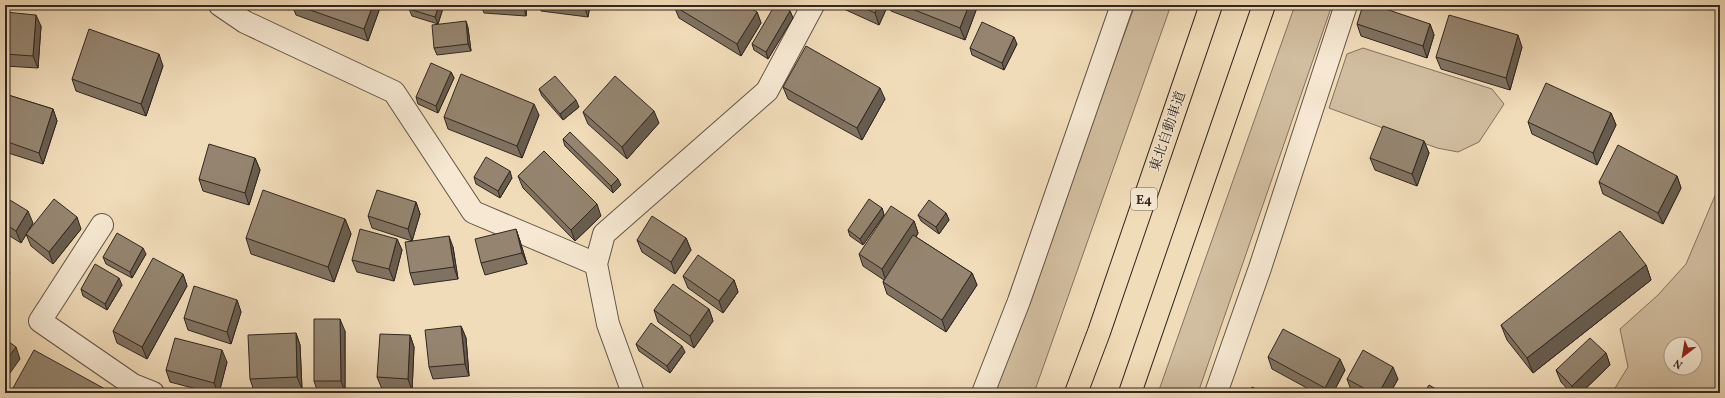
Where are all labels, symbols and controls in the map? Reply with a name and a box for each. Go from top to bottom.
street label: 東北自動車道 [1146,89,1191,174]
road number: E4 [1131,188,1157,210]
north arrow [1663,336,1703,376]
text: N [1671,355,1686,372]

